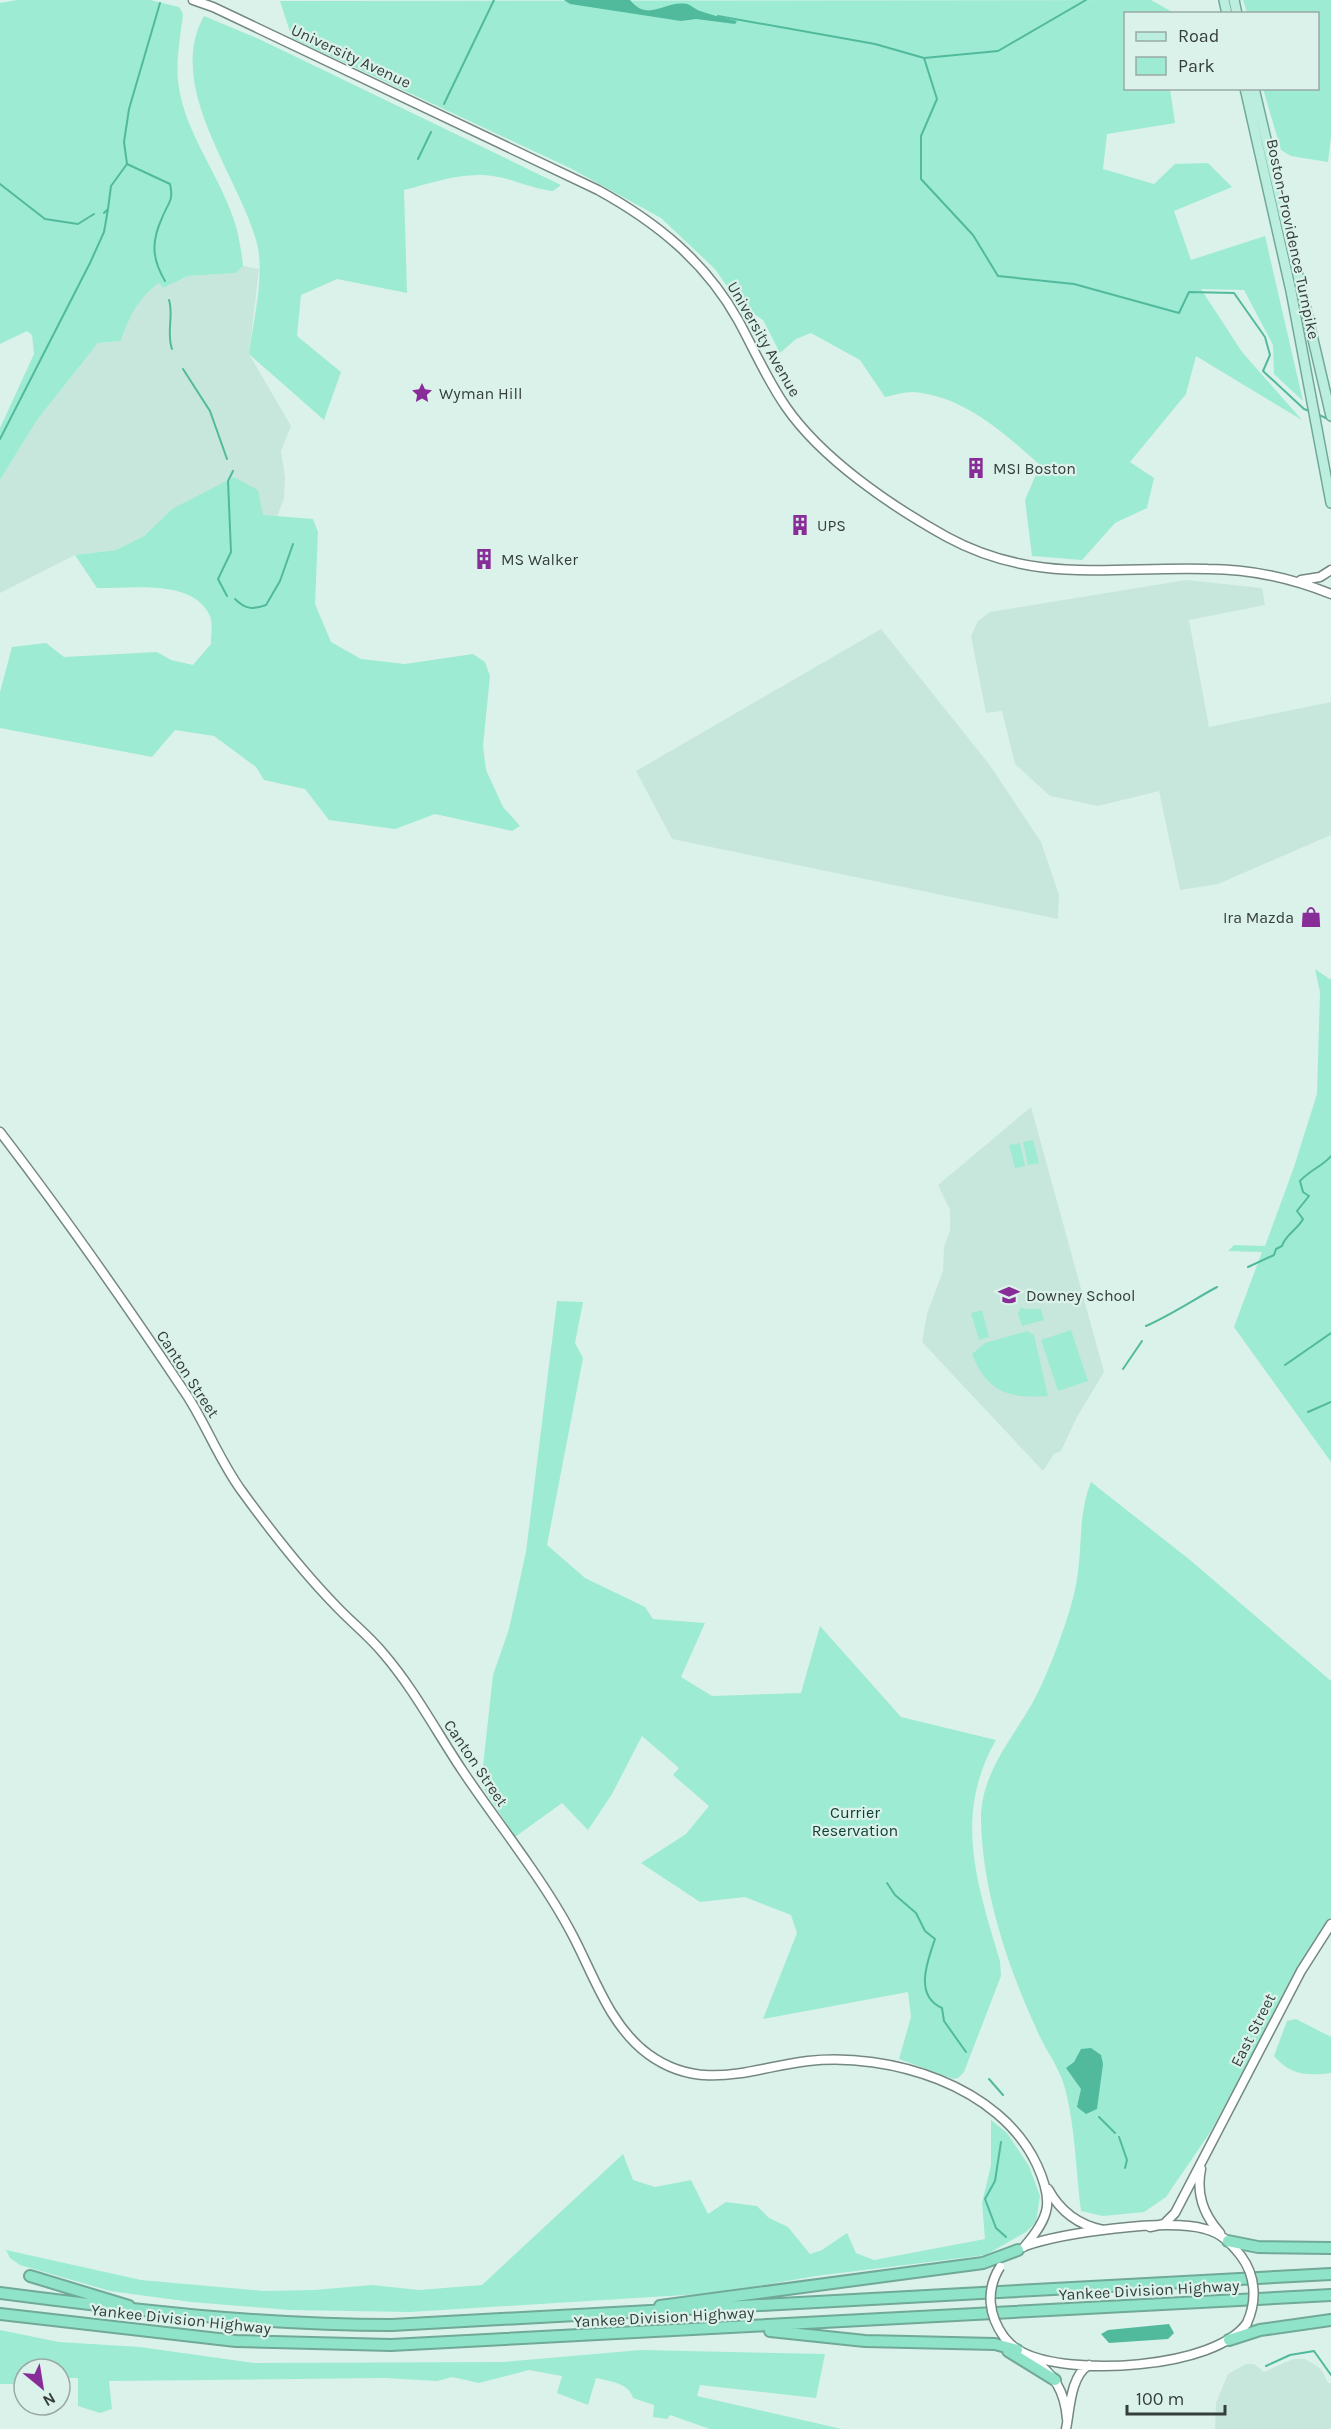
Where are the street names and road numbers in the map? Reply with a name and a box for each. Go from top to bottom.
street label: University Avenue [288,20,414,92]
street label: Boston-Providence Turnpike [1262,137,1324,341]
street label: University Avenue [723,278,805,400]
street label: Canton Street [153,1327,223,1421]
street label: Canton Street [440,1716,512,1810]
street label: East Street [1226,1990,1280,2070]
street label: Yankee Division Highway [1058,2276,1240,2304]
street label: Yankee Division Highway [90,2300,273,2338]
street label: Yankee Division Highway [573,2303,755,2331]

